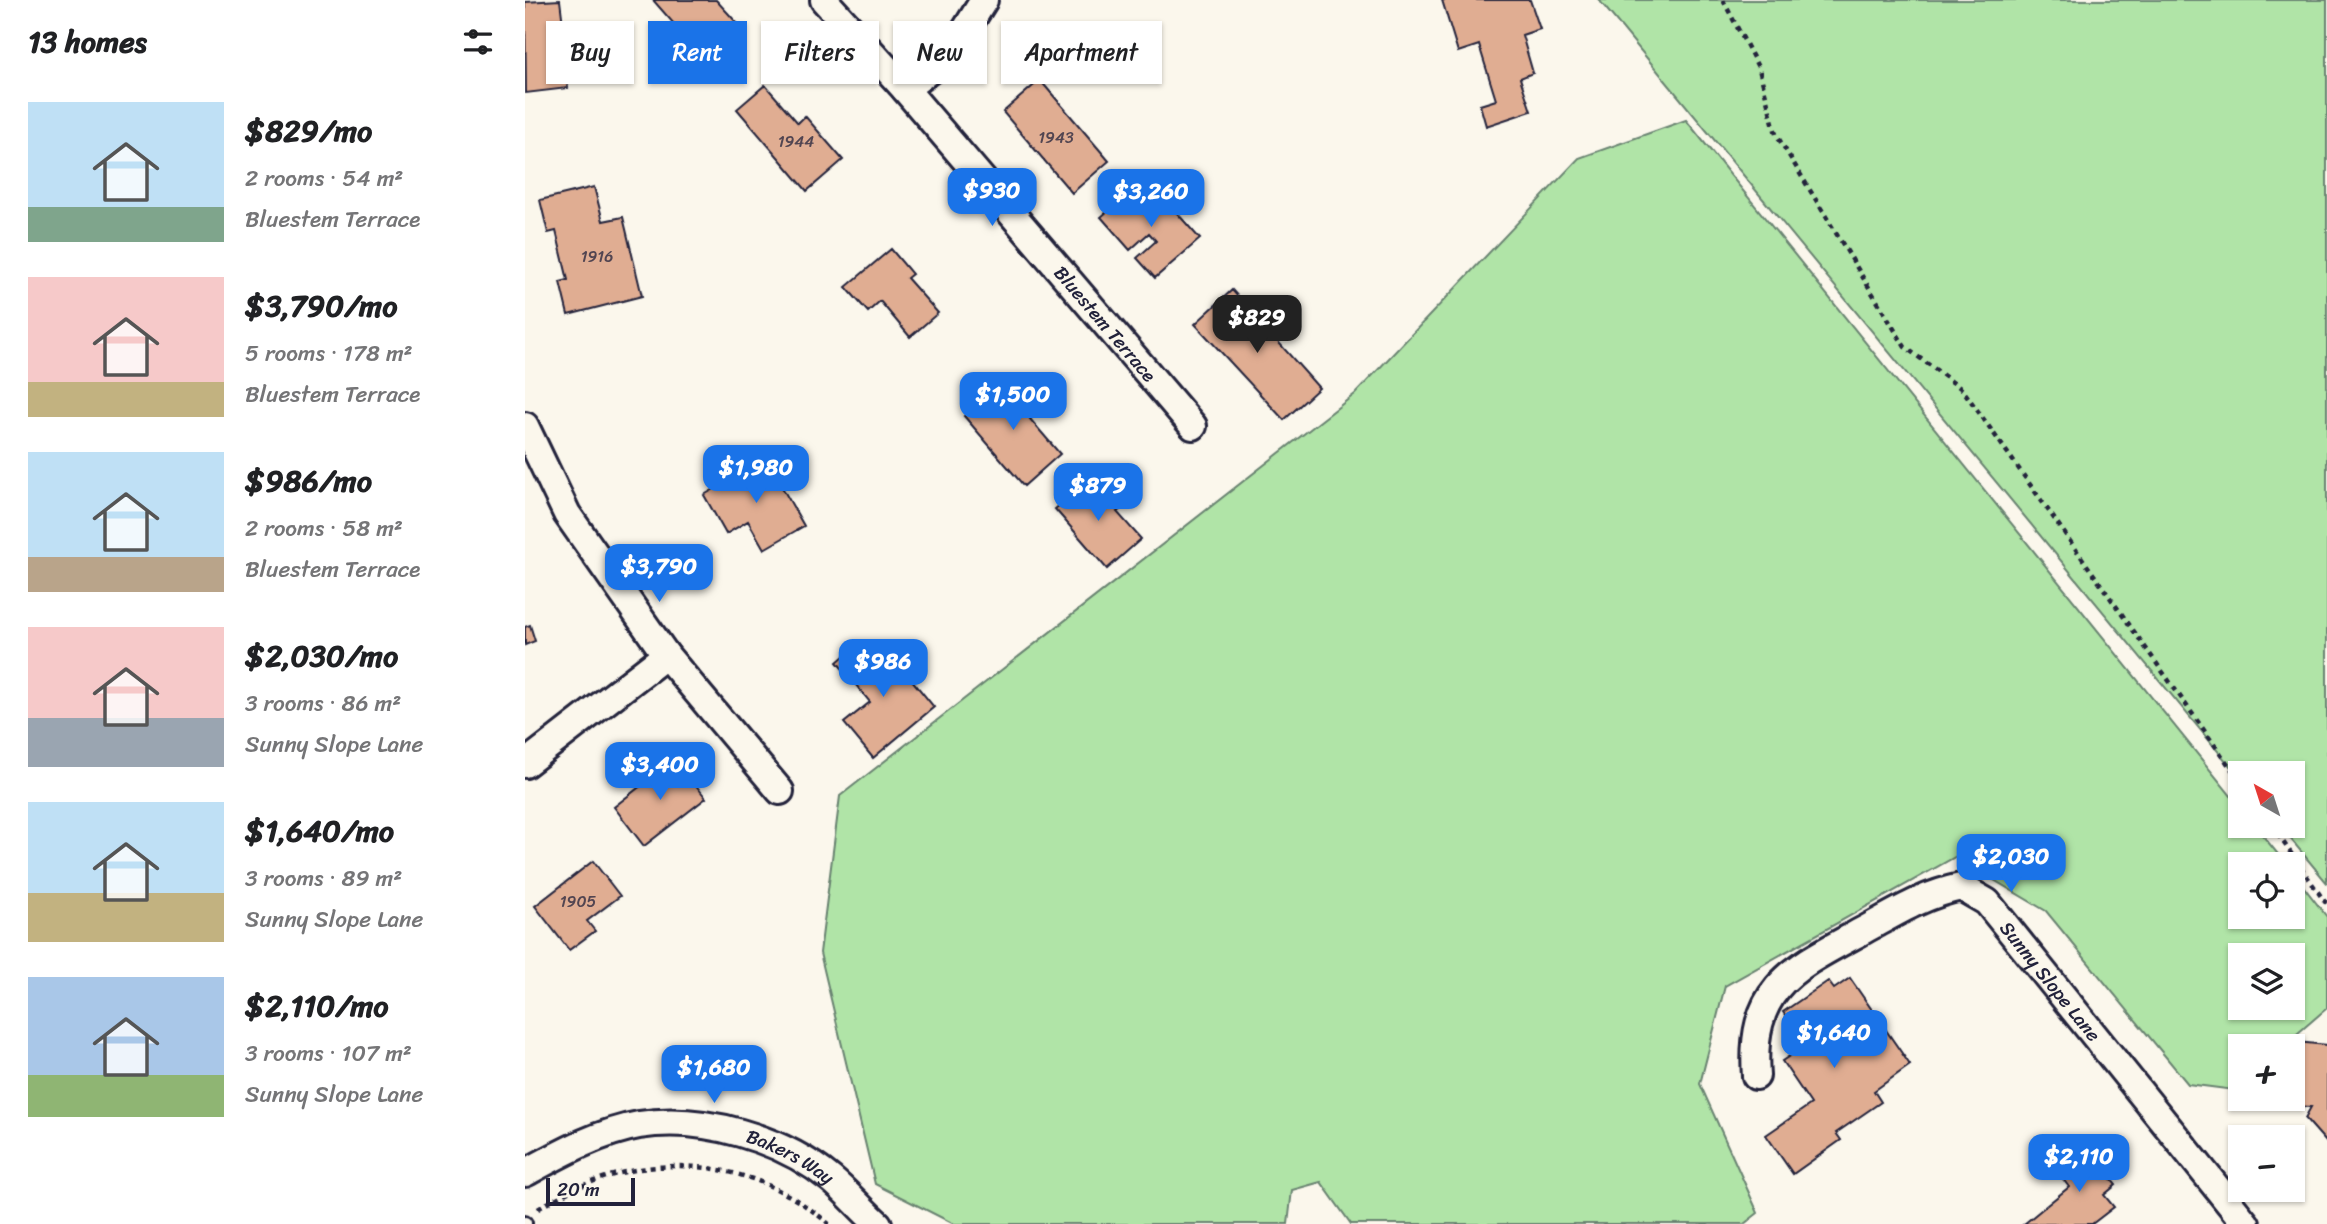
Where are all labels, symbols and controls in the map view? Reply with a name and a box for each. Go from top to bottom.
text: 13 homes [28,15,147,69]
chip: Buy [546,21,634,84]
chip: Rent [648,21,747,84]
chip: Filters [761,21,879,84]
chip: New [893,21,987,84]
chip: Apartment [1001,21,1162,84]
icon: filters [459,23,497,61]
text: $829/mo [245,104,372,158]
house number: 1943 [1038,123,1074,152]
house number: 1944 [778,127,814,156]
icon: home [84,130,168,214]
text: 2 rooms · 54 m² [245,158,403,199]
pin: $930 [951,168,1033,228]
text: $930 [964,170,1020,211]
pin: $3,260 [1094,170,1208,229]
text: $3,260 [1113,171,1189,212]
text: Bluestem Terrace [245,199,420,240]
house number: 1916 [581,242,613,271]
street label: Bluestem Terrace [1046,258,1165,390]
text: $3,790/mo [245,279,397,333]
pin: $829 [1216,296,1298,355]
text: $829 [1229,297,1285,338]
icon: home [84,305,168,389]
text: 5 rooms · 178 m² [245,333,413,374]
pin: $1,500 [956,372,1070,432]
text: Bluestem Terrace [245,374,420,415]
text: $1,500 [976,374,1050,415]
pin: $1,980 [699,446,813,505]
text: $1,980 [719,447,793,488]
text: $986/mo [245,454,372,508]
pin: $879 [1057,463,1139,523]
text: $879 [1070,465,1126,506]
icon: home [84,480,168,564]
text: 2 rooms · 58 m² [245,508,403,549]
pin: $3,790 [602,544,716,604]
text: $3,790 [621,546,697,587]
text: Bluestem Terrace [245,549,420,590]
text: $2,030/mo [245,629,398,683]
pin: $986 [842,640,924,699]
text: $986 [855,641,911,682]
icon: home [84,655,168,739]
text: 3 rooms · 86 m² [245,683,401,724]
text: Sunny Slope Lane [245,724,423,765]
pin: $3,400 [603,742,717,802]
text: $3,400 [621,744,699,785]
north arrow [2228,761,2305,838]
map controls [2228,761,2305,1202]
text: $1,640/mo [245,804,394,858]
icon: home [84,830,168,914]
pin: $2,030 [1954,834,2068,894]
text: $2,030 [1973,836,2049,877]
button: locate [2228,852,2305,929]
text: 3 rooms · 89 m² [245,858,402,899]
house number: 1905 [560,887,597,916]
text: Sunny Slope Lane [245,899,423,940]
street label: Sunny Slope Lane [1991,914,2109,1049]
button: layers [2228,943,2305,1020]
text: $2,110/mo [245,979,388,1033]
icon: home [84,1005,168,1089]
pin: $1,640 [1777,1010,1891,1070]
text: $1,640 [1797,1012,1871,1053]
text: 3 rooms · 107 m² [245,1033,412,1074]
button: + [2228,1034,2305,1111]
pin: $1,680 [657,1046,771,1105]
text: $1,680 [677,1047,751,1088]
text: Sunny Slope Lane [245,1074,423,1115]
street label: Bakers Way [742,1120,842,1193]
button: − [2228,1125,2305,1202]
pin: $2,110 [2022,1134,2136,1194]
text: $2,110 [2044,1136,2114,1177]
text: 20 m [557,1173,600,1206]
scale bar [546,1175,635,1207]

